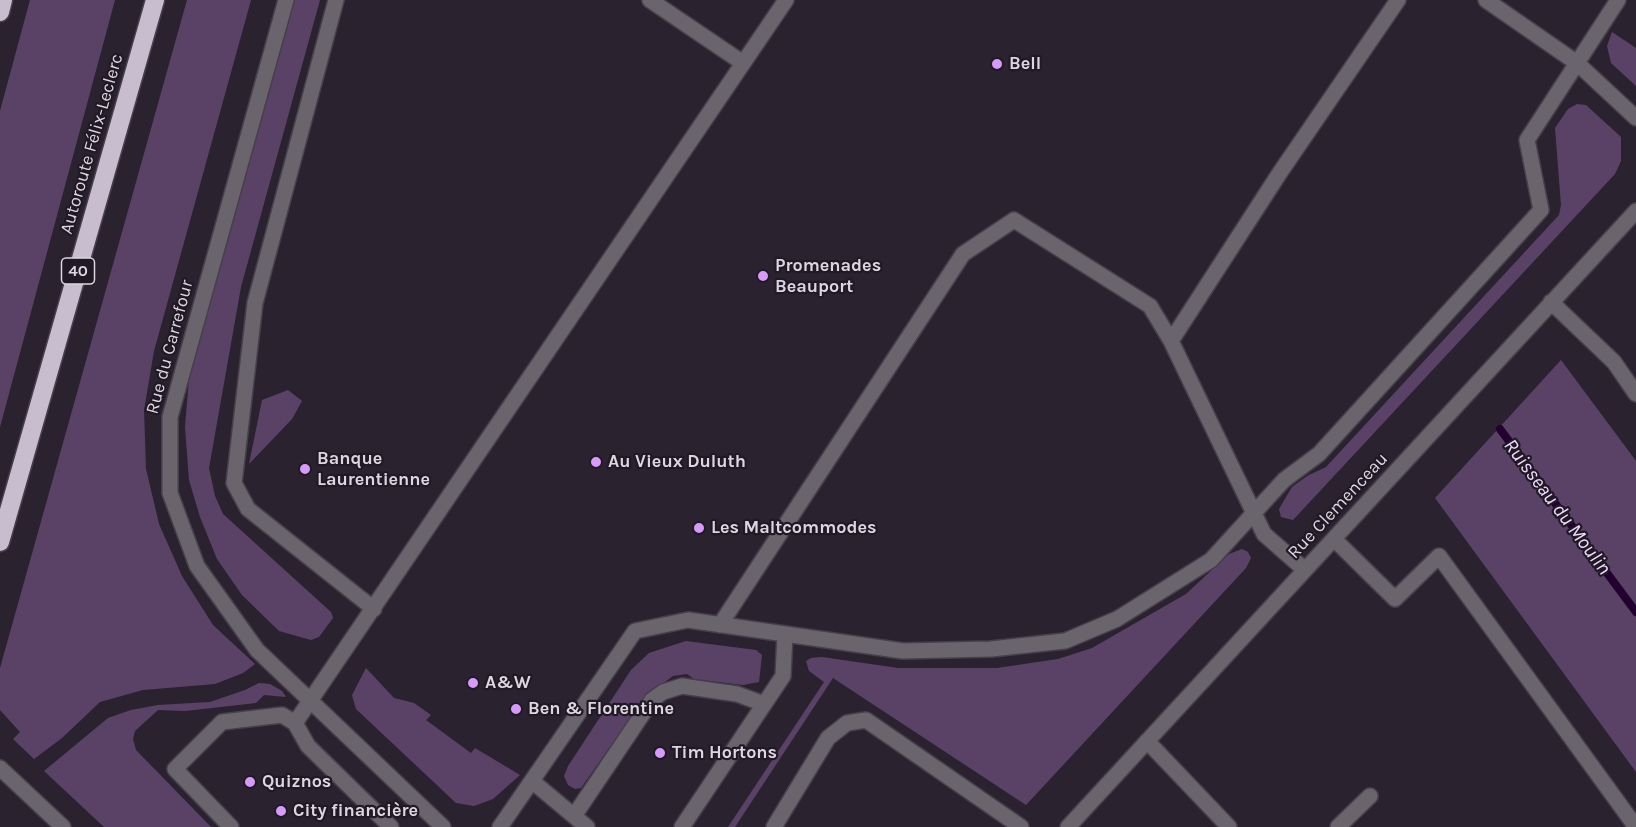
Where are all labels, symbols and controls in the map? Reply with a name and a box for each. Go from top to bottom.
street label: Autoroute Félix-Leclerc [56,51,128,237]
place label: Bell [1009,53,1041,75]
marker: Bell [990,57,1004,71]
place label: Promenades Beauport [775,255,881,298]
road number: 40 [62,258,94,284]
marker: Promenades Beauport [756,269,770,283]
street label: Rue du Carrefour [142,278,198,416]
water label: Ruisseau du Moulin [1498,434,1616,580]
place label: Banque Laurentienne [317,448,430,490]
street label: Rue Clemenceau [1283,449,1393,563]
place label: Au Vieux Duluth [608,451,746,473]
marker: Au Vieux Duluth [589,455,603,469]
marker: Banque Laurentienne [298,462,312,476]
place label: Les Maltcommodes [711,517,876,539]
marker: Les Maltcommodes [692,521,706,535]
place label: A&W [485,672,531,694]
marker: A&W [466,676,480,690]
place label: Ben & Florentine [528,698,674,720]
marker: Ben & Florentine [509,702,523,716]
place label: Tim Hortons [672,742,777,764]
marker: Tim Hortons [653,746,667,760]
place label: Quiznos [262,771,331,793]
marker: Quiznos [243,775,257,789]
place label: City financière [293,800,418,822]
marker: City financière [274,804,288,818]

